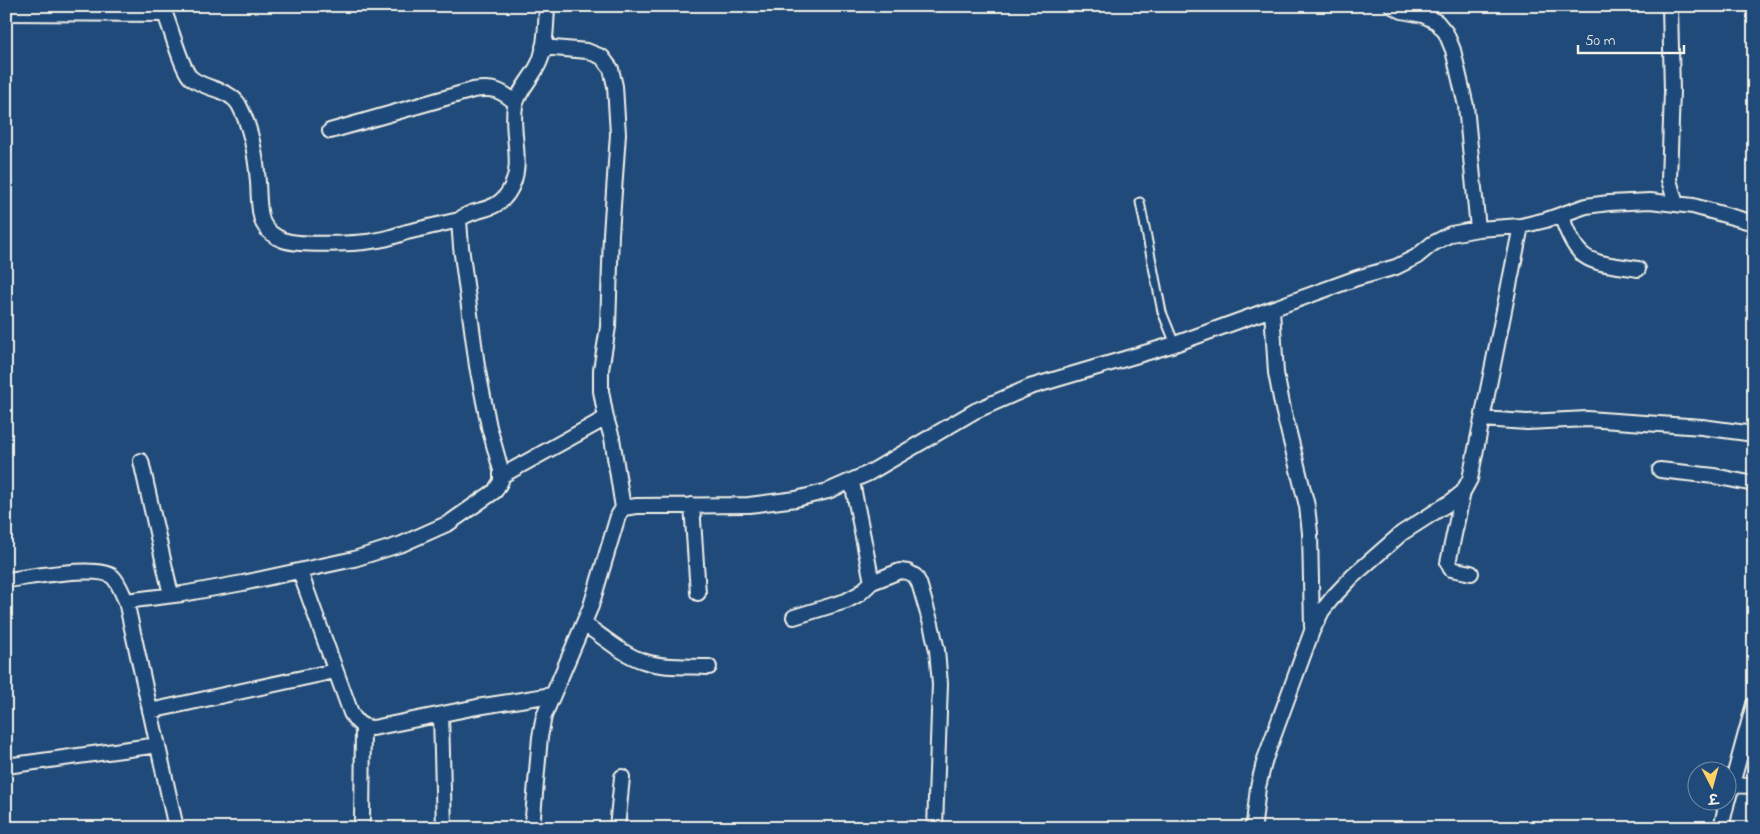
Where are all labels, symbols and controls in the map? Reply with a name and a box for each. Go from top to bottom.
scale bar [1578,22,1684,54]
text: 50 m [1585,30,1616,52]
north arrow [1688,762,1738,812]
text: उ [1706,786,1721,809]

